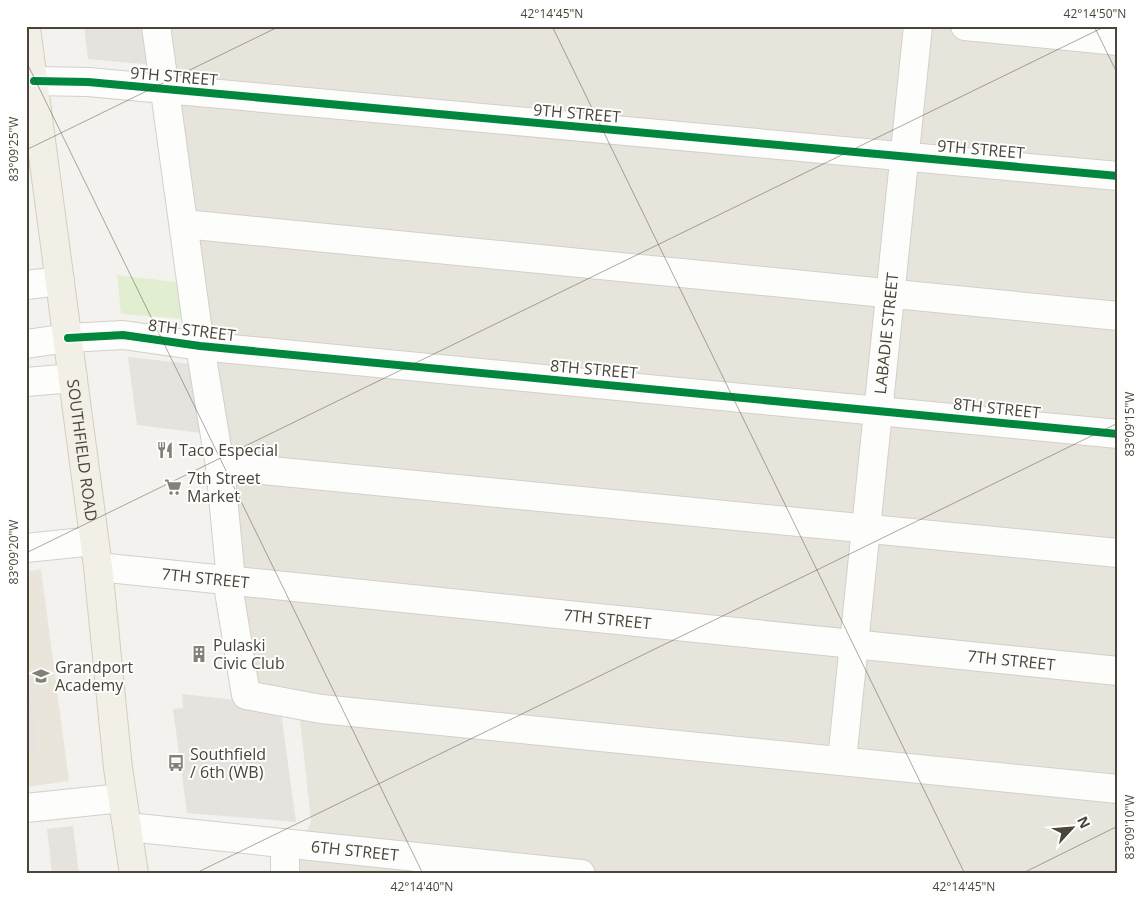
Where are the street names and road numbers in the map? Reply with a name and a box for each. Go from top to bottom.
street label: 9TH STREET [129,61,219,91]
street label: 9TH STREET [532,98,622,128]
street label: 9TH STREET [936,134,1026,164]
street label: LABADIE STREET [869,271,903,395]
street label: 8TH STREET [147,314,237,346]
street label: 8TH STREET [549,354,639,384]
street label: SOUTHFIELD ROAD [62,378,103,523]
street label: 8TH STREET [952,392,1042,424]
street label: 7TH STREET [161,563,251,593]
street label: 7TH STREET [562,604,652,634]
street label: 7TH STREET [966,645,1056,676]
street label: 6TH STREET [310,835,400,866]

